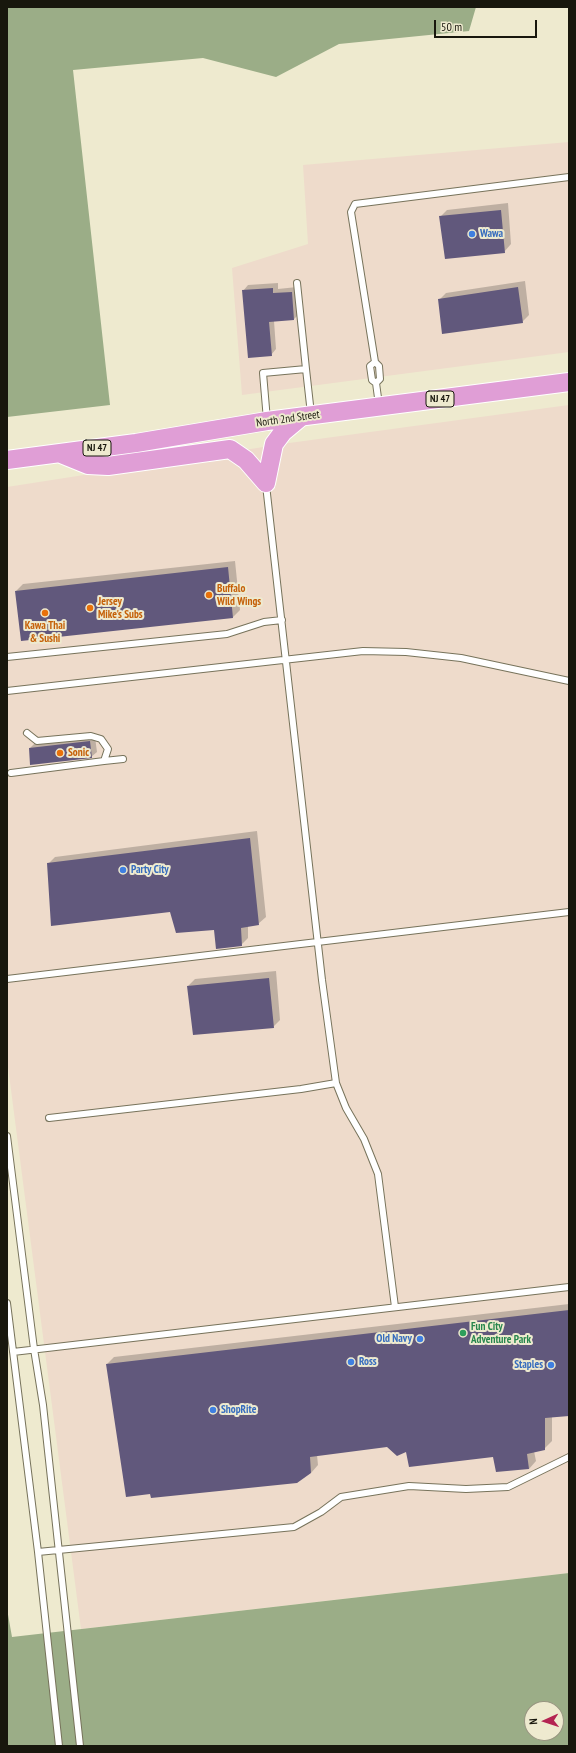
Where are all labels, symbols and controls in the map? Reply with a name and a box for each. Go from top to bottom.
scale bar [436,12,539,38]
text: 50 m [441,19,462,34]
place label: Wawa [480,227,503,241]
marker: Wawa [467,229,477,239]
road number: NJ 47 [426,391,454,407]
street label: North 2nd Street [255,408,321,430]
road number: NJ 47 [83,440,111,456]
place label: Buffalo Wild Wings [217,582,261,608]
marker: Buffalo Wild Wings [204,590,214,600]
place label: Jersey Mike's Subs [98,595,143,621]
marker: Jersey Mike's Subs [85,603,95,613]
marker: Kawa Thai & Sushi [40,608,50,618]
place label: Kawa Thai & Sushi [25,619,65,645]
place label: Sonic [68,746,89,760]
marker: Sonic [55,748,65,758]
place label: Party City [131,863,169,877]
marker: Party City [118,865,128,875]
place label: Fun City Adventure Park [471,1320,531,1346]
marker: Fun City Adventure Park [458,1328,468,1338]
place label: Old Navy [376,1332,412,1346]
marker: Old Navy [415,1334,425,1344]
place label: Ross [359,1355,377,1369]
marker: Ross [346,1357,356,1367]
place label: Staples [514,1358,543,1372]
marker: Staples [546,1360,556,1370]
place label: ShopRite [221,1403,256,1417]
marker: ShopRite [208,1405,218,1415]
north arrow [524,1701,564,1741]
text: N [526,1718,540,1725]

